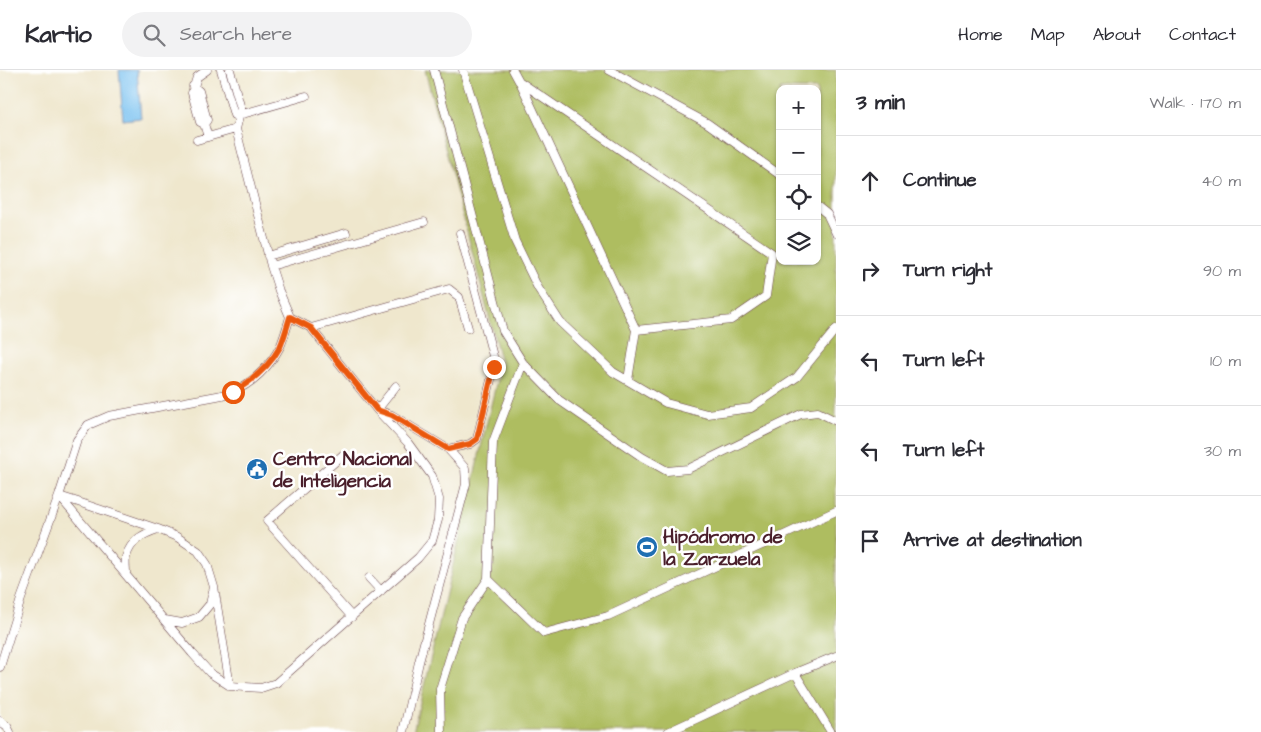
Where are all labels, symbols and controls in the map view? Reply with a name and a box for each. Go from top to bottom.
search box [122,12,472,57]
text: Kartio [25,18,92,52]
icon: search [140,21,168,49]
text: Search here [180,21,292,48]
text: Home [958,22,1003,47]
text: Map [1031,22,1065,47]
text: About [1093,22,1141,47]
text: Contact [1169,22,1236,47]
map controls [776,85,821,265]
button: + [776,85,821,130]
text: 3 min [856,88,905,117]
text: Walk · 170 m [1150,92,1241,114]
button: − [776,130,821,175]
icon: ahead [856,167,884,195]
text: Continue [903,167,977,194]
text: 40 m [1201,170,1241,192]
button: locate [776,175,821,220]
button: layers [776,220,821,265]
icon: right [856,257,884,285]
text: Turn right [903,257,992,284]
text: 90 m [1203,260,1241,282]
icon: left [856,347,884,375]
text: Turn left [903,347,984,374]
text: 10 m [1210,350,1241,372]
route end [483,356,506,379]
route start [222,381,245,404]
icon: left [856,437,884,465]
text: Turn left [903,437,984,464]
text: 30 m [1204,440,1241,462]
place label: Centro Nacional de Inteligencia [272,446,412,496]
public building icon: Centro Nacional de Inteligencia [245,457,269,481]
place label: Hipódromo de la Zarzuela [663,524,783,573]
icon: arrive [856,527,884,555]
text: Arrive at destination [903,527,1082,554]
sports icon: Hipódromo de la Zarzuela [635,535,659,559]

